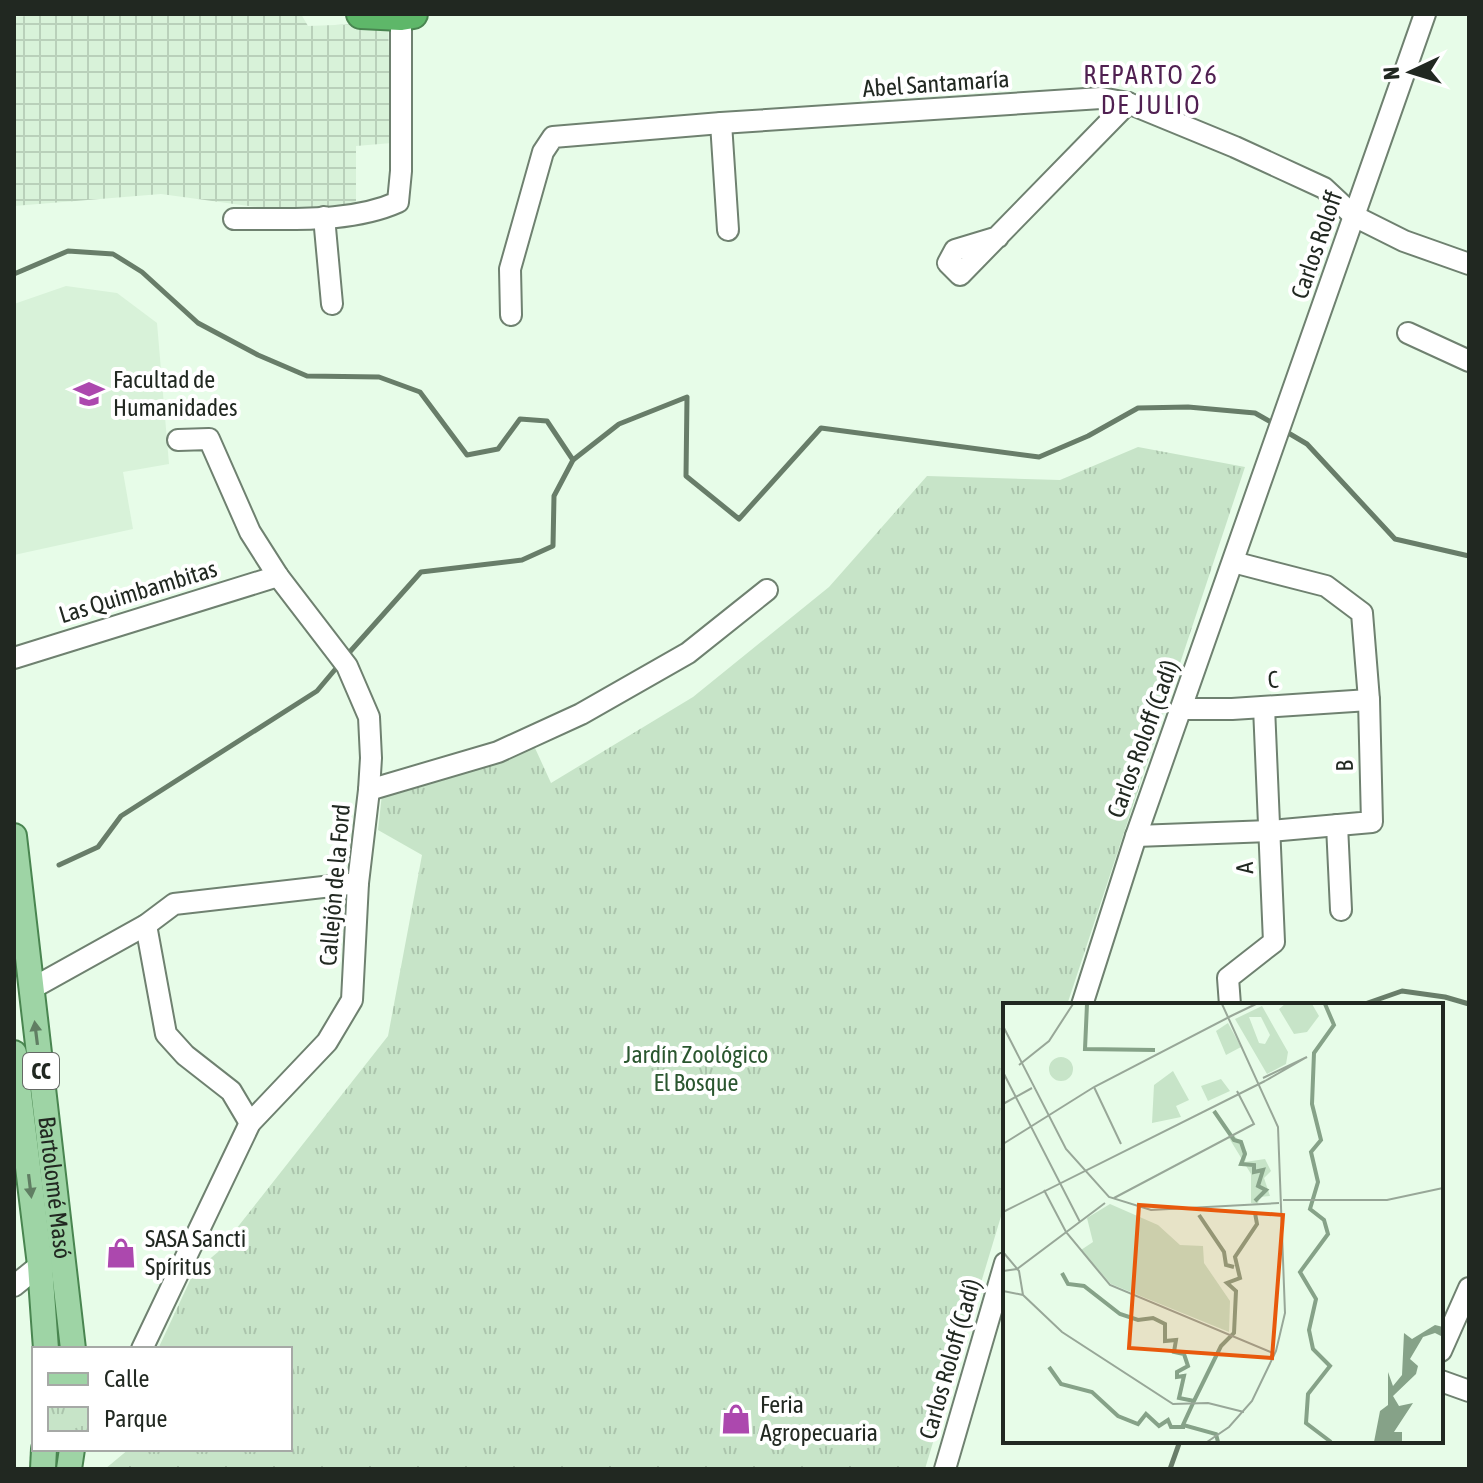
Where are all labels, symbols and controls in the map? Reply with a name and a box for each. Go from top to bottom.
north arrow [1371,32,1451,112]
district label: REPARTO 26 DE JULIO [1083,60,1219,120]
street label: Abel Santamaría [862,65,1010,102]
text: N [1378,66,1404,81]
street label: Carlos Roloff [1286,188,1348,302]
place label: Facultad de Humanidades [113,366,237,421]
school or university icon: Facultad de Humanidades [72,377,106,411]
street label: Las Quimbambitas [56,555,220,628]
street label: Carlos Roloff (Cadí) [1102,656,1184,821]
street label: C [1267,666,1279,693]
street label: B [1331,759,1358,772]
street label: Callejón de la Ford [314,803,355,967]
street label: A [1231,861,1258,874]
inset map [1003,1003,1443,1443]
one-way arrow [30,1020,43,1045]
park label: Jardín Zoológico El Bosque [624,1041,768,1096]
road number: CC [23,1053,59,1089]
street label: Bartolomé Masó [33,1115,77,1260]
one-way arrow [24,1174,37,1199]
place label: SASA Sancti Spíritus [145,1225,246,1280]
shop icon: SASA Sancti Spíritus [104,1236,138,1270]
street label: Carlos Roloff (Cadí) [914,1276,985,1442]
legend [32,1347,292,1451]
text: Calle [104,1365,149,1392]
place label: Feria Agropecuaria [760,1391,878,1446]
shop icon: Feria Agropecuaria [719,1402,753,1436]
text: Parque [104,1405,167,1432]

